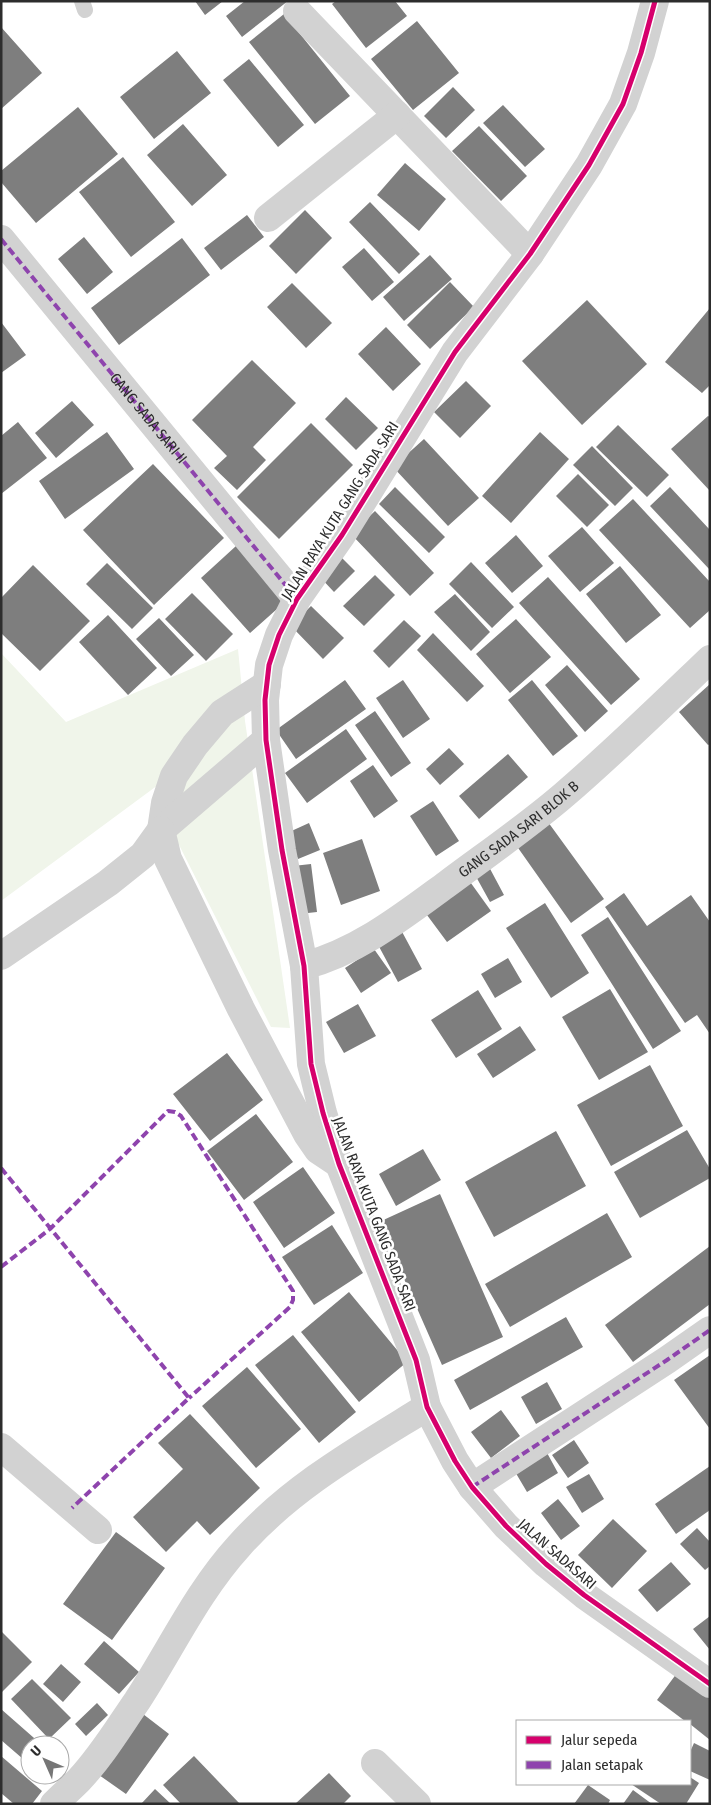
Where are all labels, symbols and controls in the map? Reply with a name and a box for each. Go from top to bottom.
street label: GANG SADA SARI II [106,369,191,467]
street label: JALAN RAYA KUTA GANG SADA SARI [277,418,403,604]
street label: GANG SADA SARI BLOK B [455,777,582,881]
street label: JALAN RAYA KUTA GANG SADA SARI [328,1114,420,1314]
street label: JALAN SADASARI [514,1515,600,1593]
legend [516,1720,691,1785]
text: Jalur sepeda [561,1731,637,1749]
north arrow [20,1735,70,1785]
text: U [27,1742,45,1760]
text: Jalan setapak [561,1756,643,1774]

